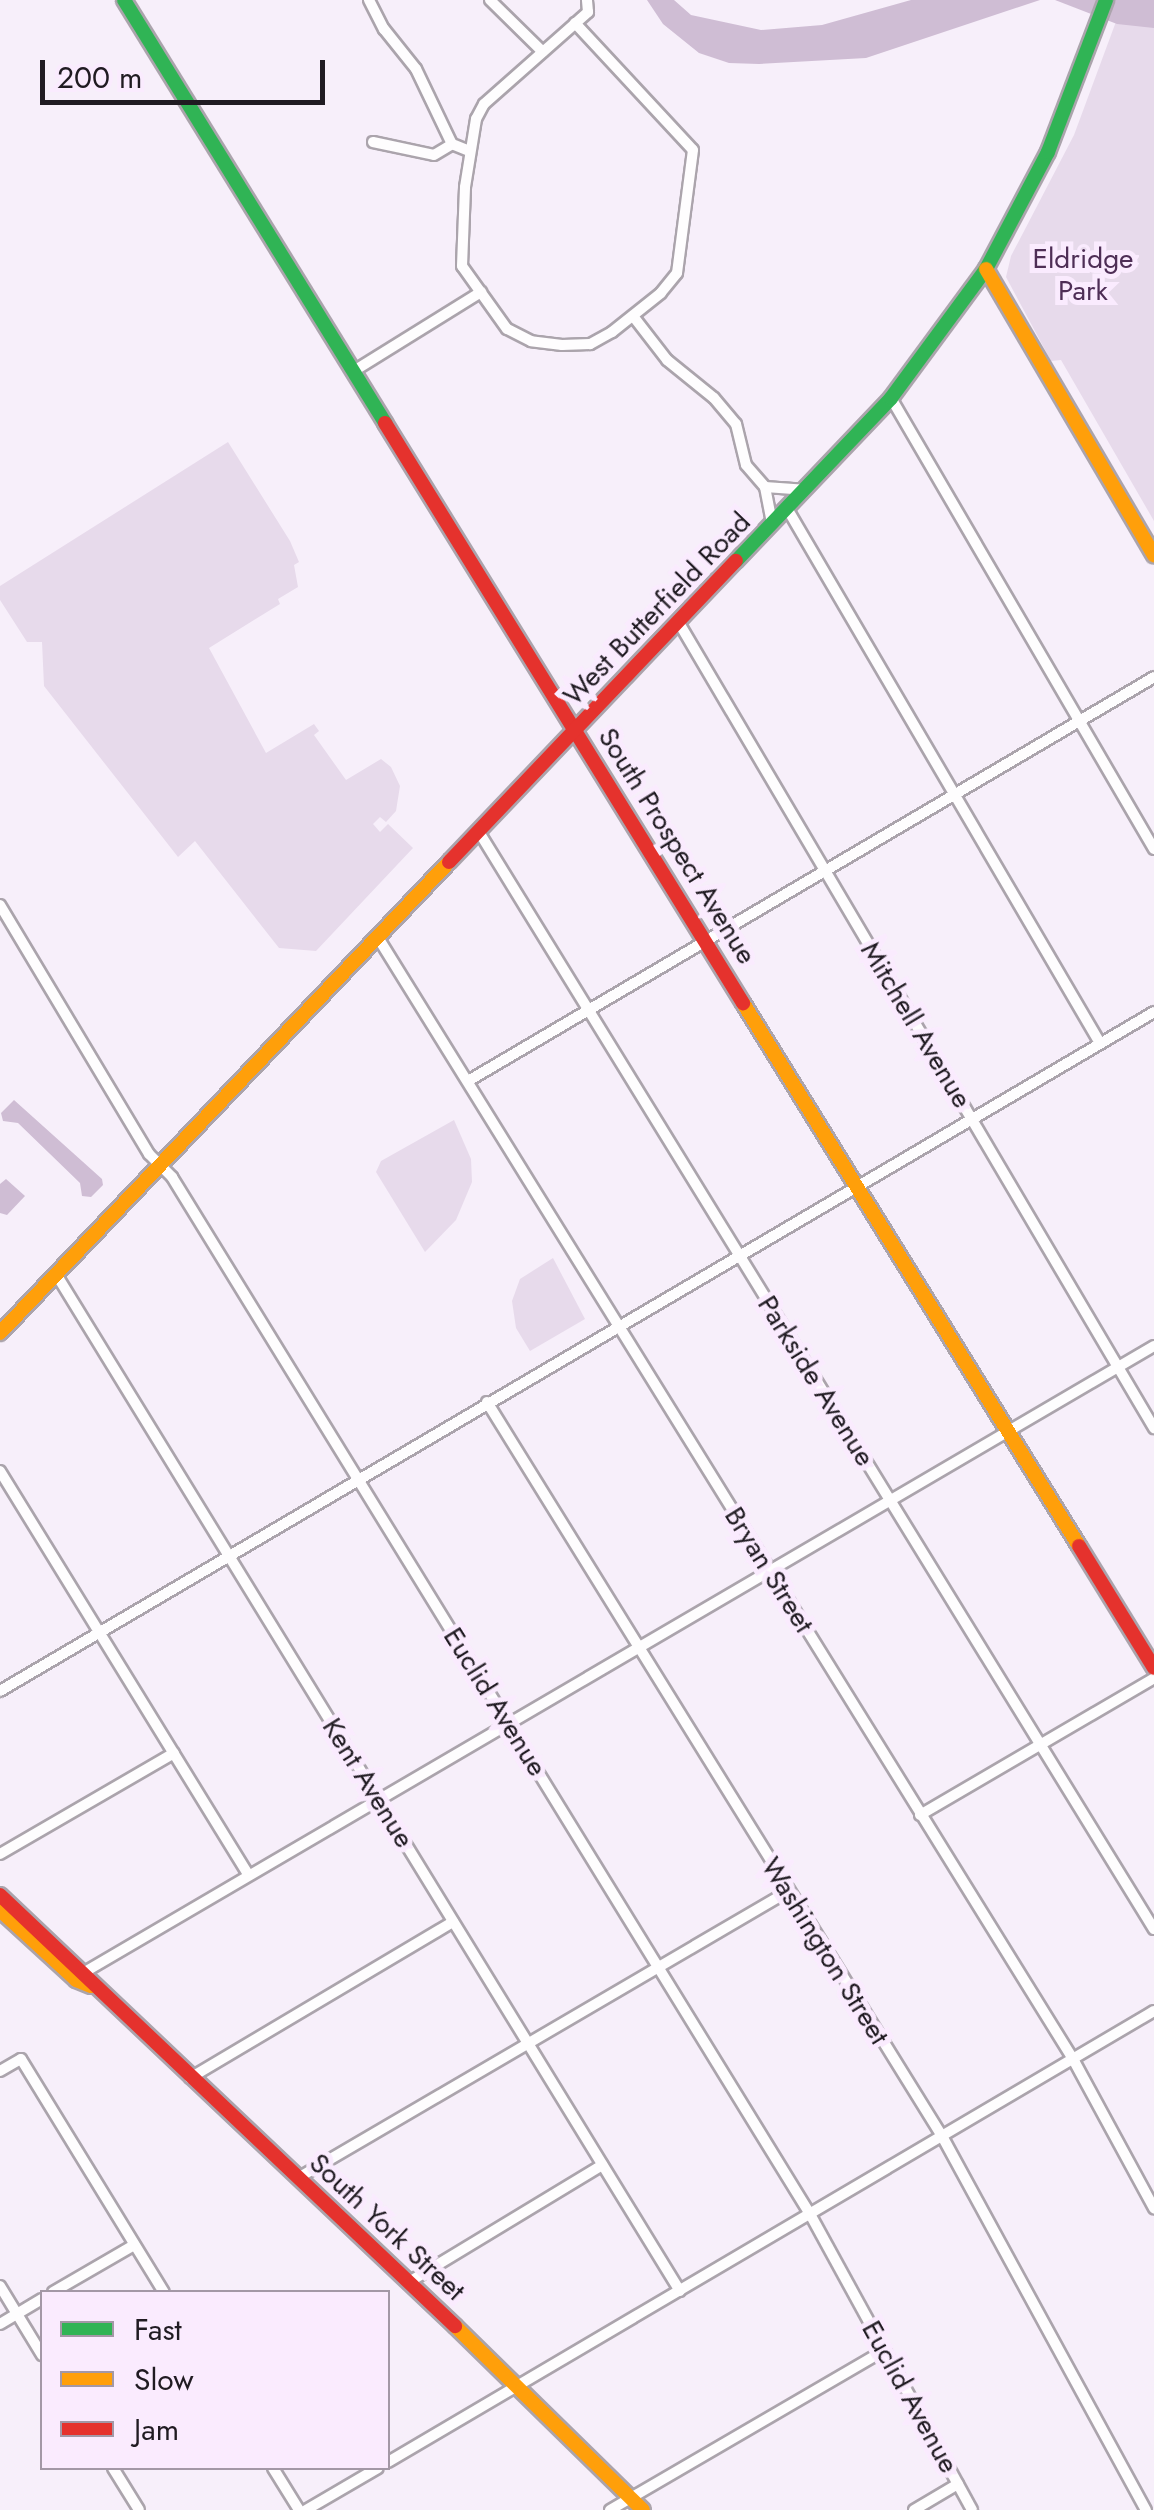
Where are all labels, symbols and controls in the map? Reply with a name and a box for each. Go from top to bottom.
scale bar [45,40,330,102]
text: 200 m [57,56,142,99]
park label: Eldridge Park [1032,242,1134,308]
street label: West Butterfield Road [556,506,758,712]
street label: South Prospect Avenue [591,722,763,970]
street label: Mitchell Avenue [853,936,979,1114]
street label: Parkside Avenue [750,1290,882,1472]
street label: Bryan Street [717,1501,821,1639]
street label: Euclid Avenue [436,1622,554,1782]
street label: Kent Avenue [315,1712,421,1854]
street label: Washington Street [754,1851,896,2051]
street label: South York Street [302,2146,472,2308]
legend [40,2290,390,2470]
text: Fast [134,2308,182,2351]
street label: Euclid Avenue [854,2315,966,2479]
text: Slow [134,2358,194,2401]
text: Jam [134,2408,179,2451]

